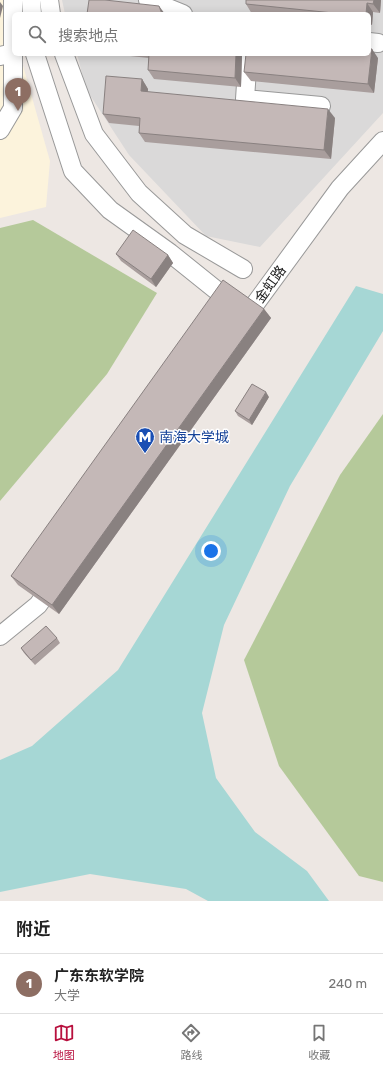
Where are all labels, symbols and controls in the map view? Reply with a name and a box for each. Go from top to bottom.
search box [12,12,371,56]
icon: search [26,23,48,45]
text: 搜索地点 [58,27,118,45]
pin: 1 [5,78,31,111]
street label: 金虹路 [251,262,290,306]
metro station icon: 南海大学城 [134,426,156,454]
place label: 南海大学城 [159,429,229,446]
your location [201,541,221,561]
text: 附近 [16,919,50,939]
text: 广东东软学院 [54,967,144,985]
text: 1 [26,976,32,991]
text: 240 m [328,976,367,991]
text: 大学 [54,988,80,1003]
tab: 地图 [53,1022,75,1062]
tab: 路线 [180,1022,202,1062]
tab: 收藏 [308,1022,330,1062]

